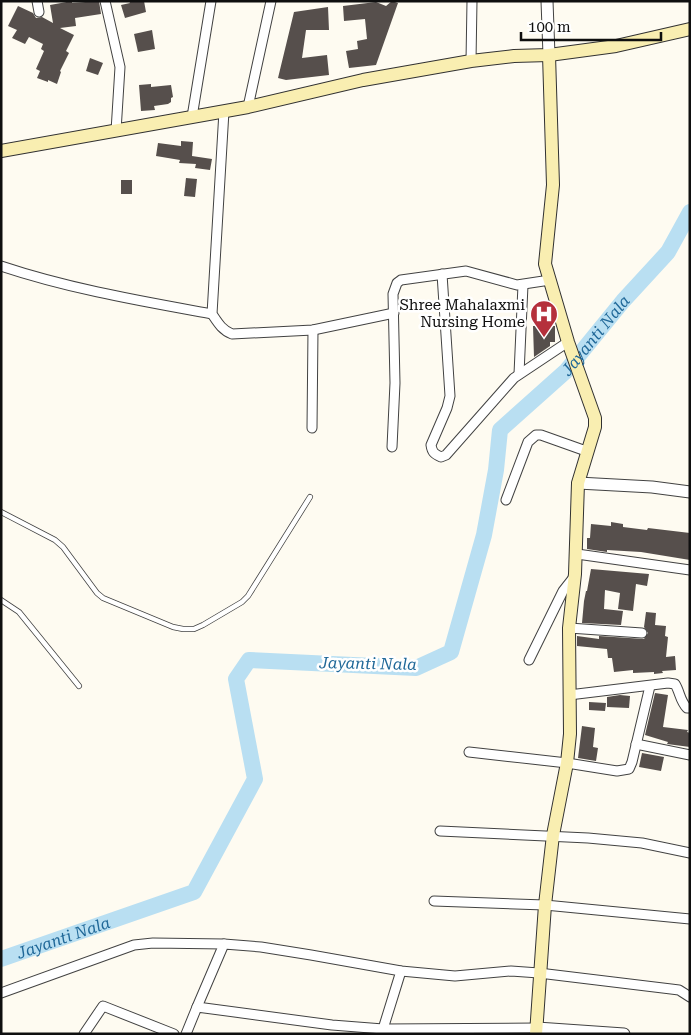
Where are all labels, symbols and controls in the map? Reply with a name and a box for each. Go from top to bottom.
scale bar [521,10,661,42]
text: 100 m [528,18,571,36]
water label: Jayanti Nala [557,291,634,380]
place label: Shree Mahalaxmi Nursing Home [399,296,525,331]
hospital icon: Shree Mahalaxmi Nursing Home [529,299,559,338]
water label: Jayanti Nala [318,653,417,674]
water label: Jayanti Nala [13,913,113,963]

